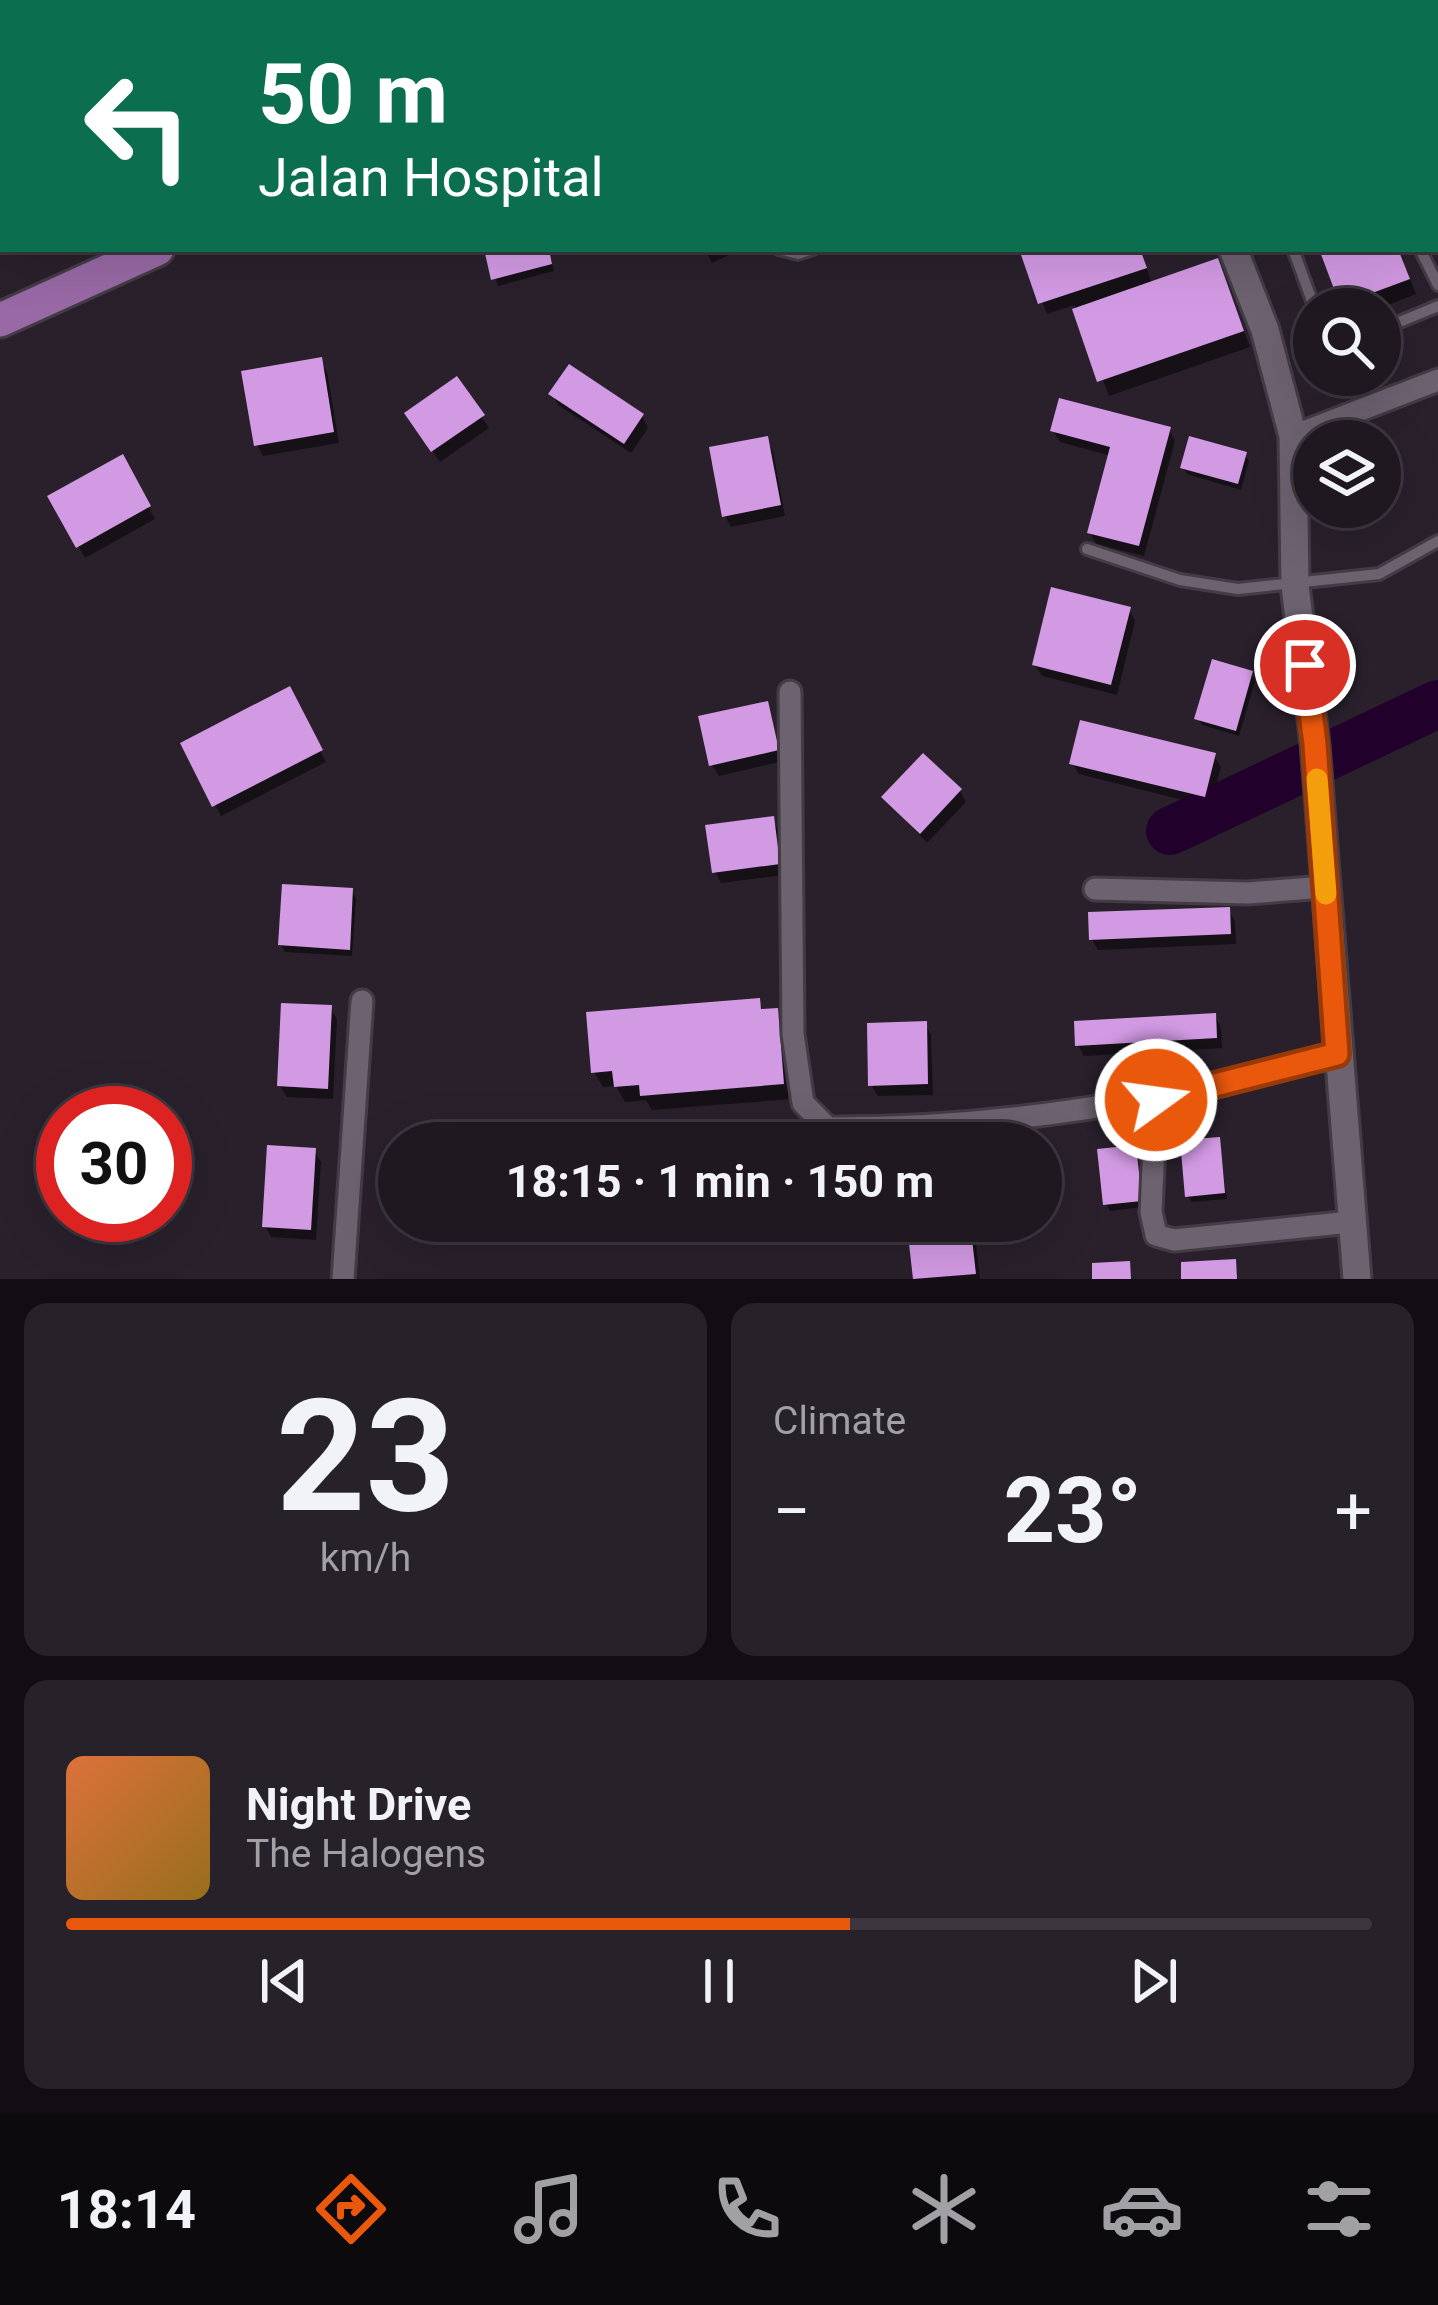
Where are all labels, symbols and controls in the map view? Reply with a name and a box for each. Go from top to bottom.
text: 50 m [258,45,448,144]
icon: left [60,48,216,204]
text: Jalan Hospital [258,146,604,209]
map controls [1293,288,1401,528]
button: search [1293,288,1401,396]
button: layers [1293,420,1401,528]
pin [1254,614,1356,716]
icon: arrive [1272,632,1338,698]
position arrow [1093,1037,1219,1163]
speed limit sign: 30 [36,1086,192,1242]
text: 18:15 · 1 min · 150 m [506,1155,934,1208]
text: 23 [276,1365,455,1548]
text: Climate [773,1398,906,1444]
text: 23° [1003,1459,1142,1564]
text: − [773,1473,811,1550]
text: + [1335,1473,1372,1550]
text: km/h [320,1535,411,1581]
text: Night Drive [246,1778,471,1831]
text: The Halogens [246,1831,486,1877]
icon: previous [251,1948,317,2014]
icon: pause [686,1948,752,2014]
icon: next [1121,1948,1187,2014]
icon: directions [309,2167,393,2251]
icon: music [507,2167,591,2251]
icon: phone [705,2167,789,2251]
icon: climate [902,2167,986,2251]
icon: car [1100,2167,1184,2251]
icon: filters [1297,2167,1381,2251]
text: 18:14 [57,2178,196,2241]

